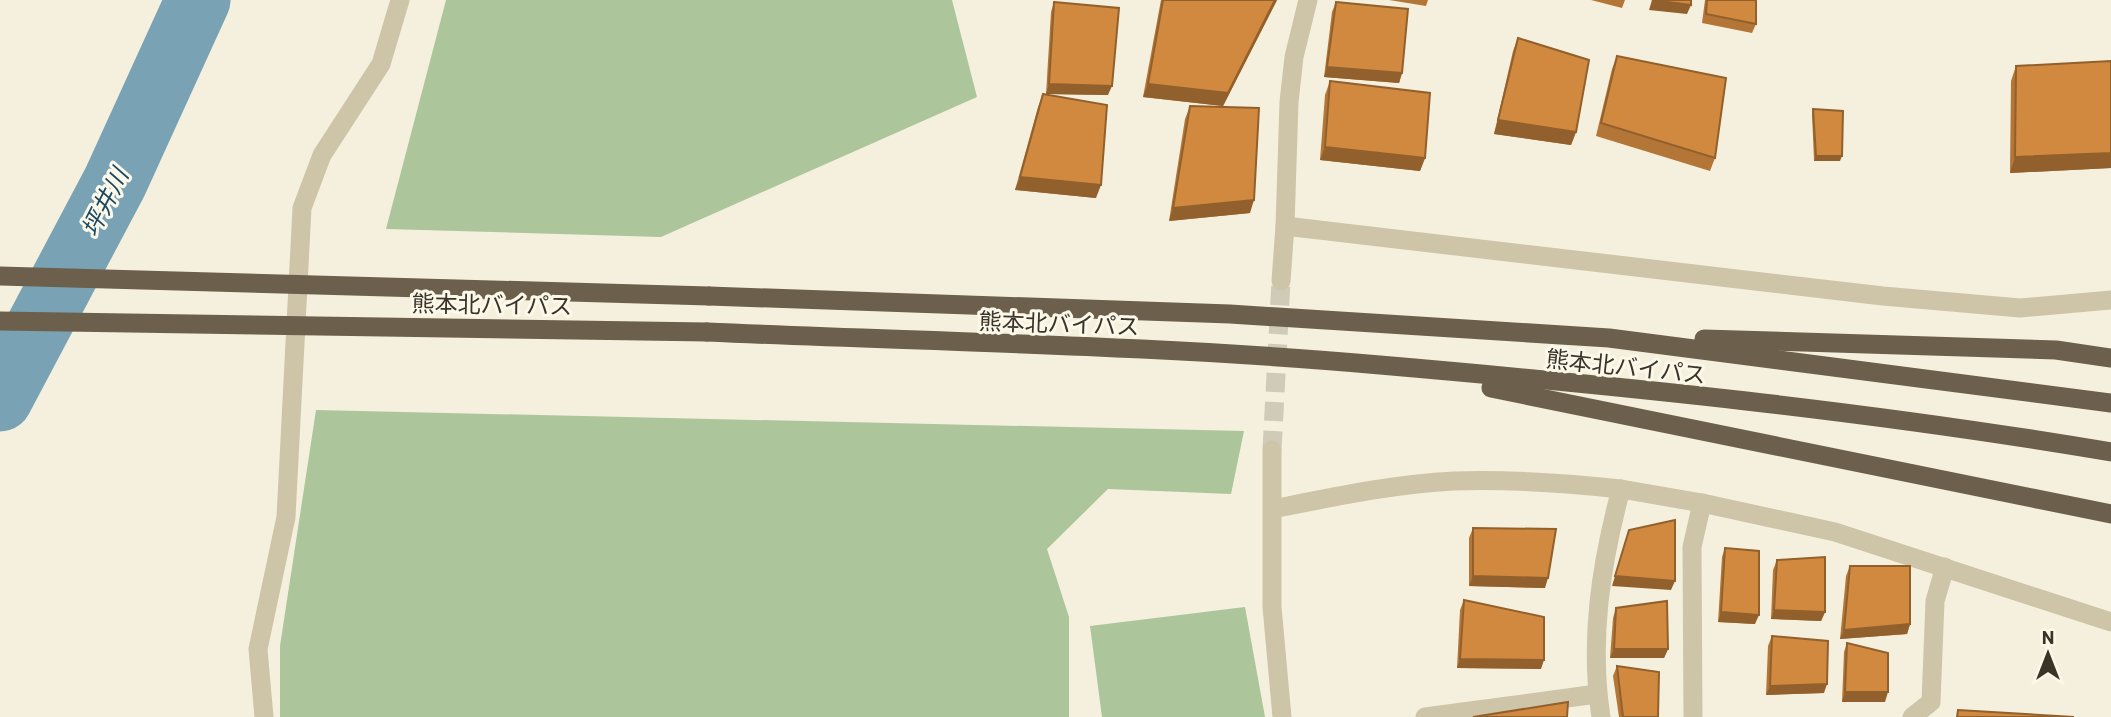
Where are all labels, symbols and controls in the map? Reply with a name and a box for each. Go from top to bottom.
water label: 坪井川 [75,161,135,241]
street label: 熊本北バイパス [411,289,573,319]
street label: 熊本北バイパス [978,306,1140,340]
street label: 熊本北バイパス [1545,344,1707,388]
north arrow [2013,619,2083,689]
text: N [2042,625,2054,648]

